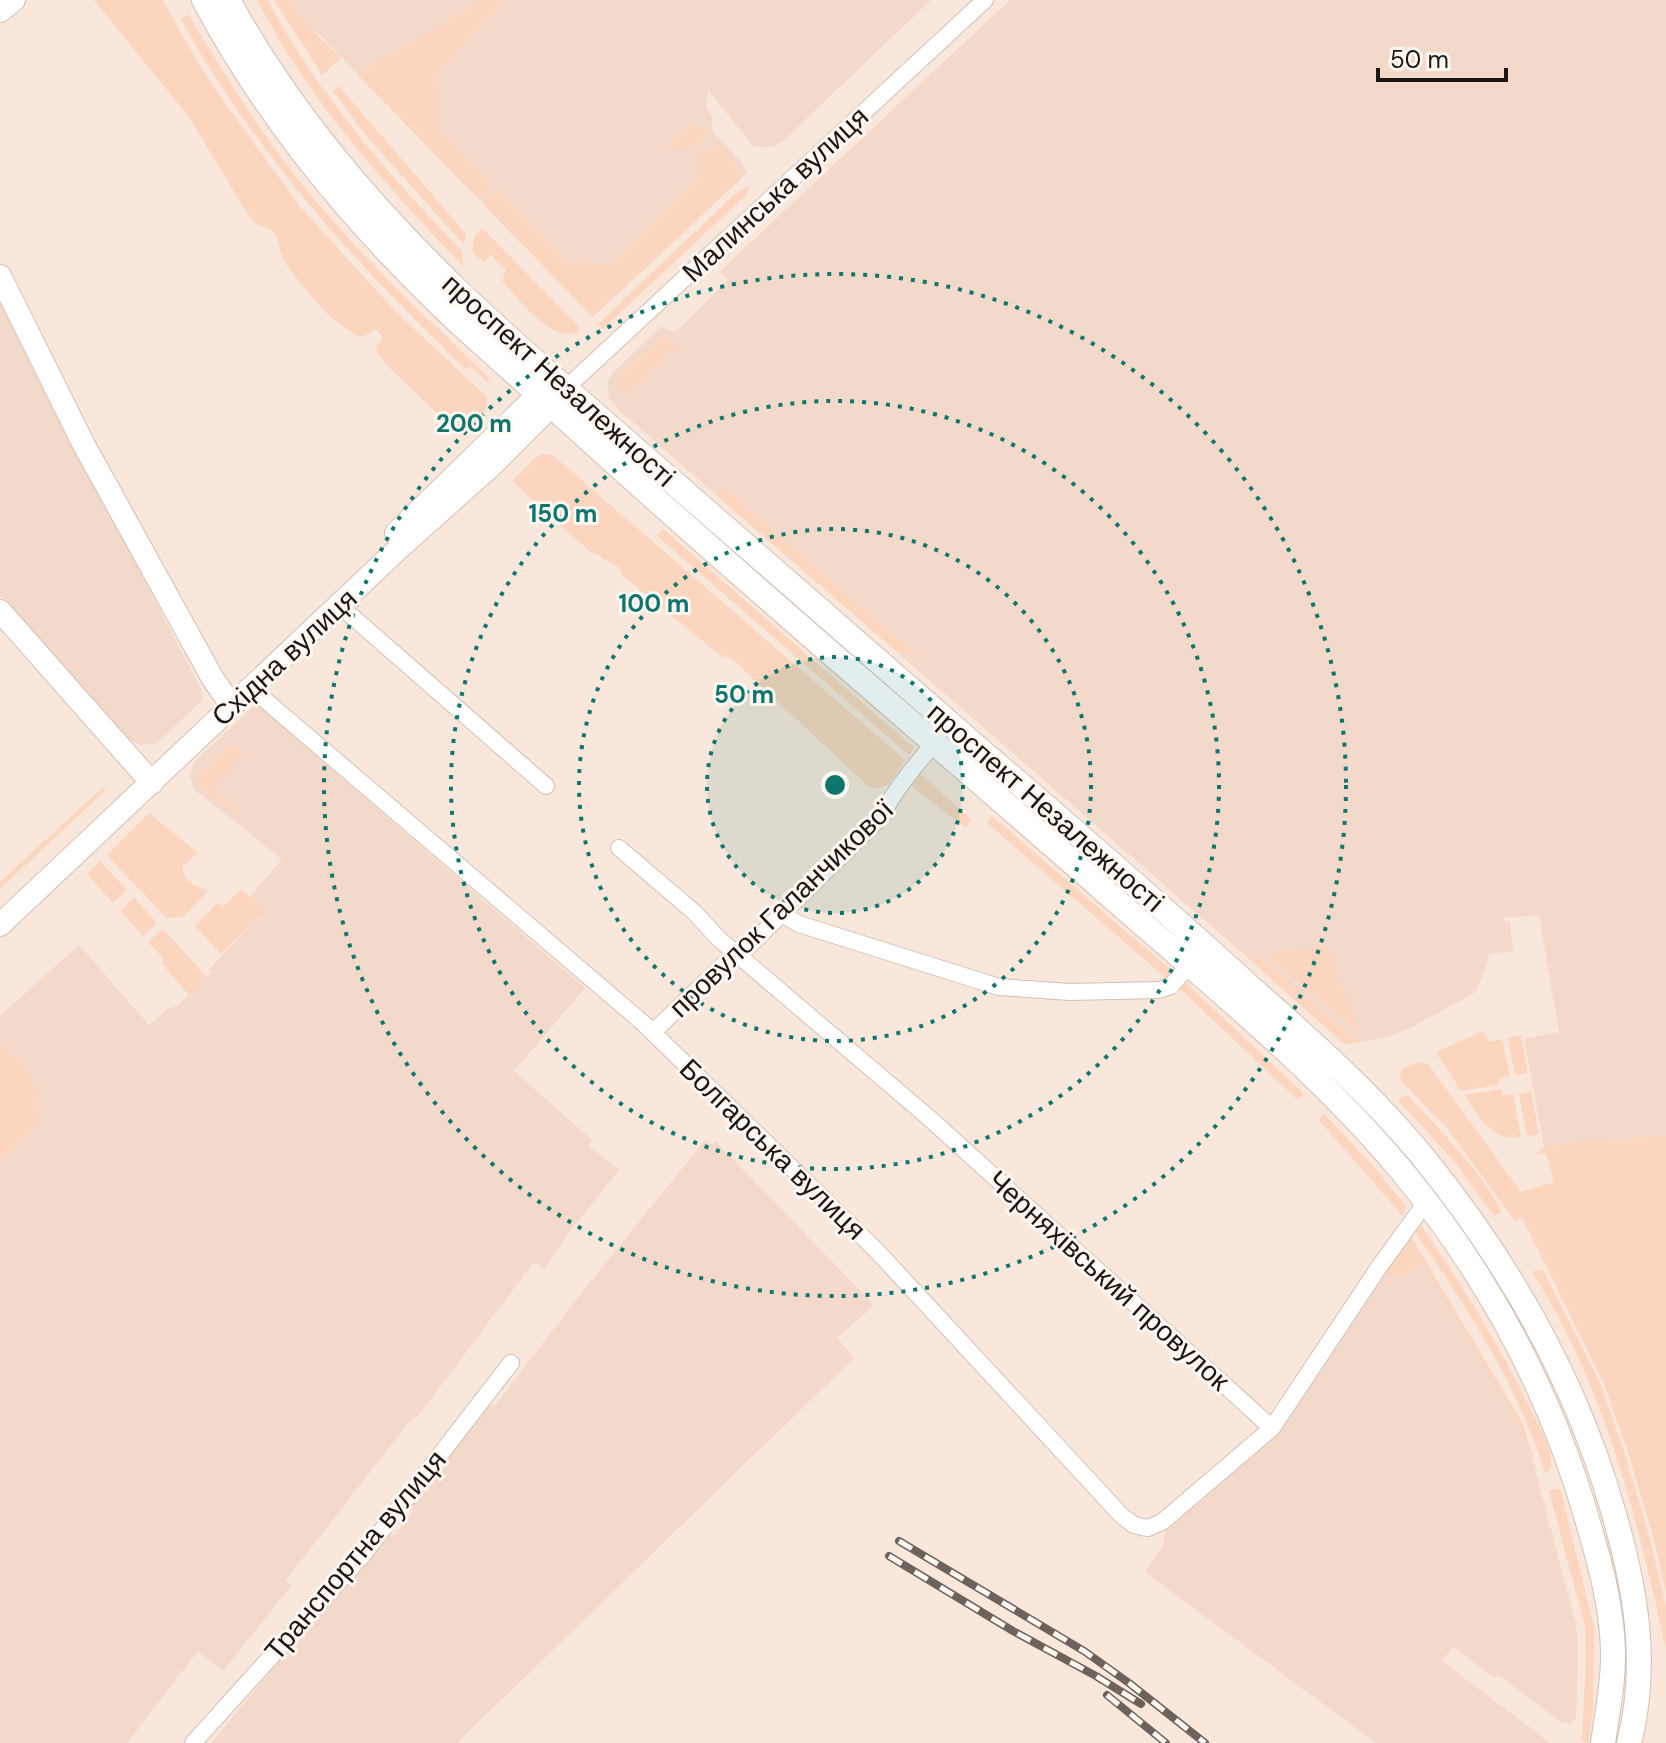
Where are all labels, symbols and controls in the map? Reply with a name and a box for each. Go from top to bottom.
scale bar [1378,32,1506,82]
text: 50 m [1390,44,1449,75]
street label: Малинська вулиця [674,98,876,290]
street label: проспект Незалежності [434,266,683,495]
text: 200 m [436,408,512,439]
text: 150 m [529,498,597,529]
street label: Східна вулиця [204,580,365,734]
text: 100 m [619,588,689,619]
text: 50 m [714,679,774,710]
street label: проспект Незалежності [920,694,1172,920]
centre of rings [821,771,849,799]
street label: провулок Галанчикової [661,791,902,1025]
street label: Болгарська вулиця [671,1051,874,1248]
street label: Черняхівський провулок [980,1162,1238,1399]
street label: Транспортна вулиця [256,1442,454,1668]

